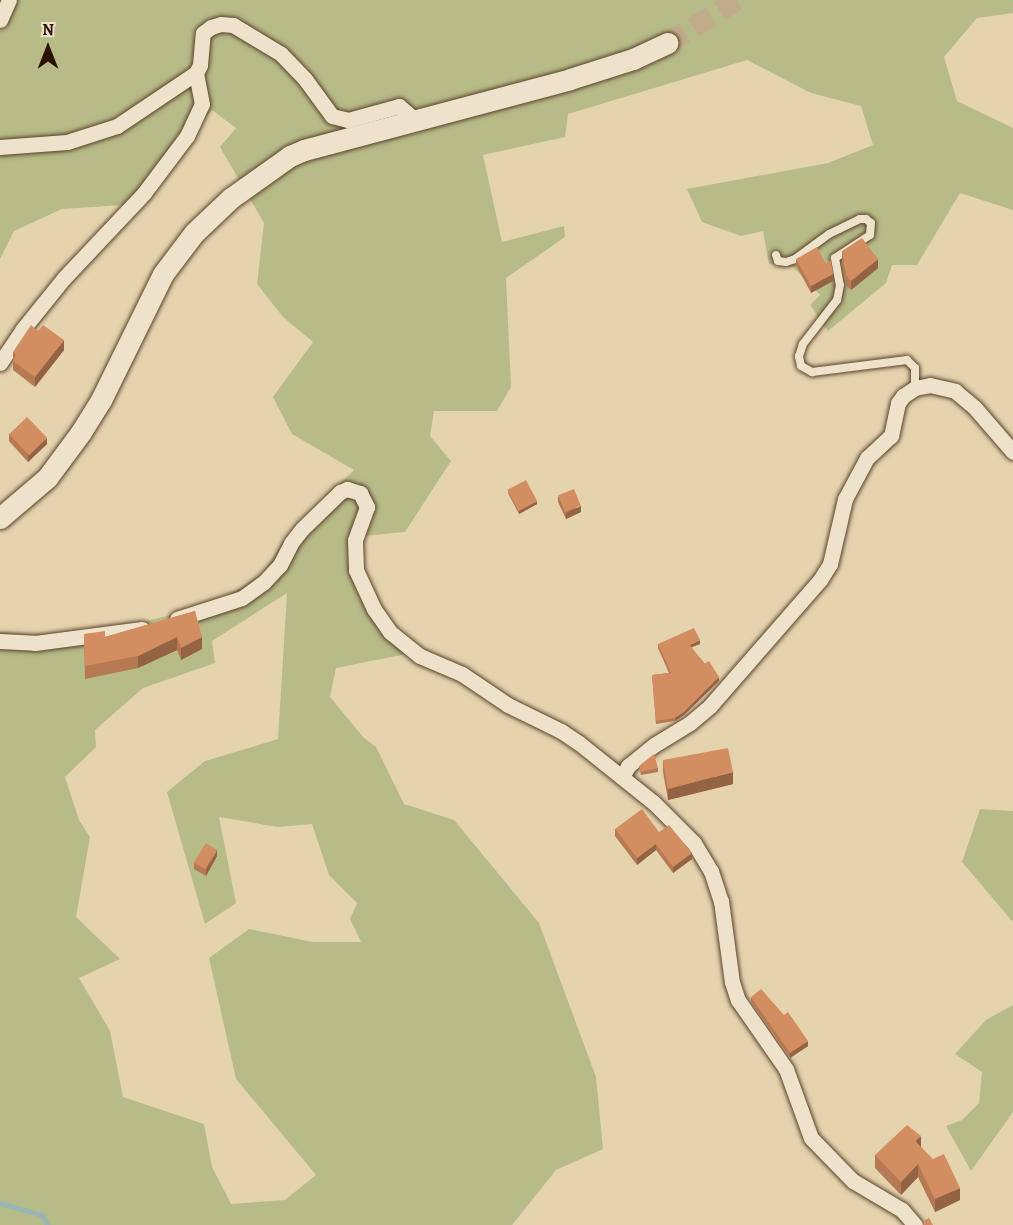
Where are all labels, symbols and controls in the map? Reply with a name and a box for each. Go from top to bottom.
north arrow [18,18,78,78]
text: N [42,19,54,41]

